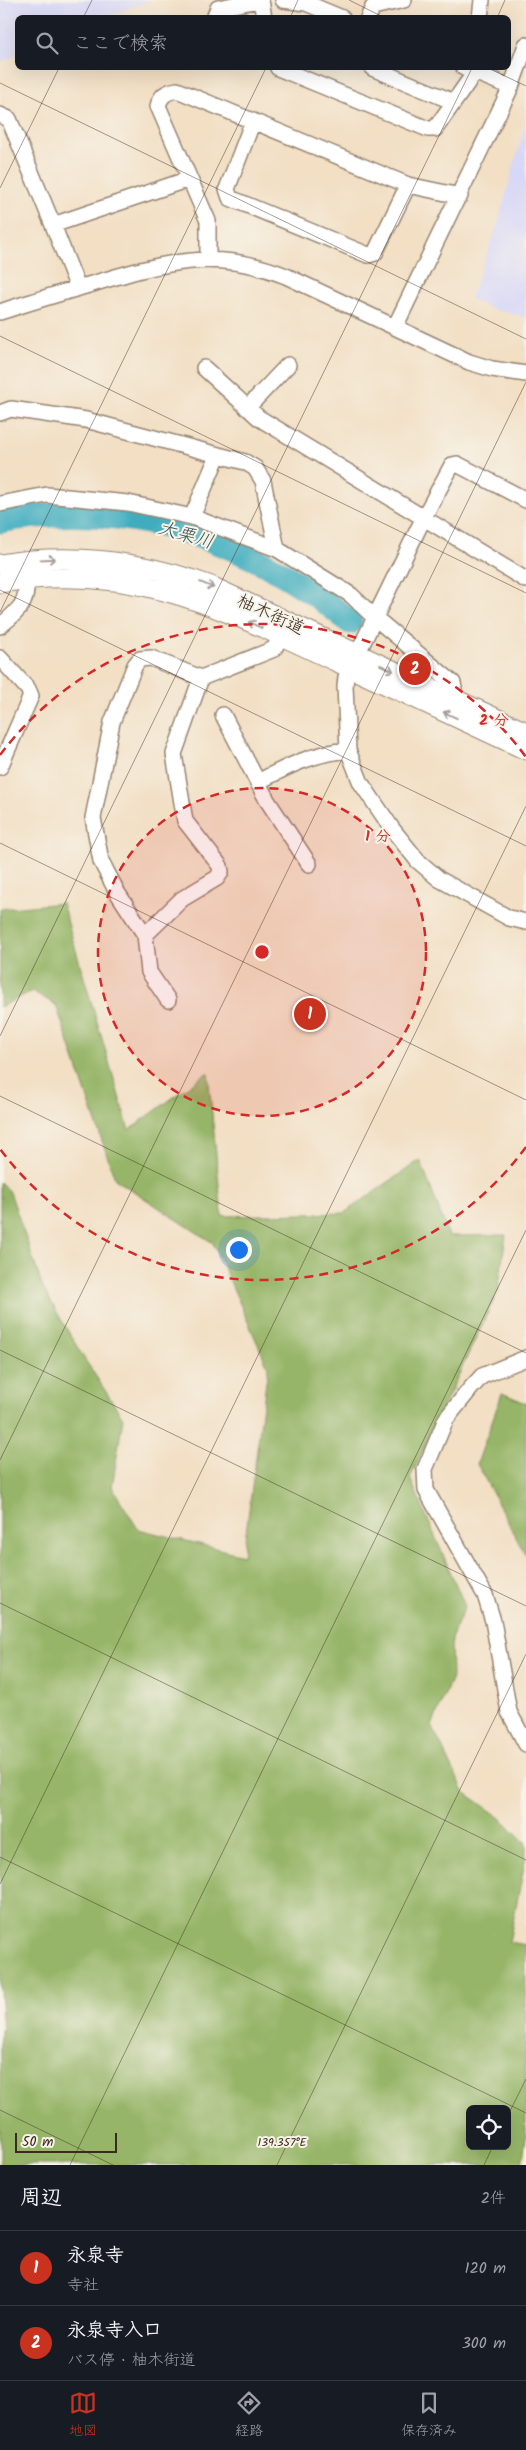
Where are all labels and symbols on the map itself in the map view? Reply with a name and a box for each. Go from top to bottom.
water label: 大栗川 [154,514,217,558]
one-way arrow [40,554,56,563]
one-way arrow [199,581,215,590]
street label: 柚木街道 [232,587,309,644]
one-way arrow [248,619,263,629]
pin: 2 [399,650,431,688]
one-way arrow [379,664,394,673]
one-way arrow [443,709,458,719]
text: 2 分 [479,709,509,733]
text: 1 分 [365,825,391,849]
centre of rings [253,943,271,961]
pin: 1 [294,995,326,1033]
your location [226,1237,252,1263]
scale bar [15,2130,118,2153]
text: 139.357°E [257,2133,308,2152]

